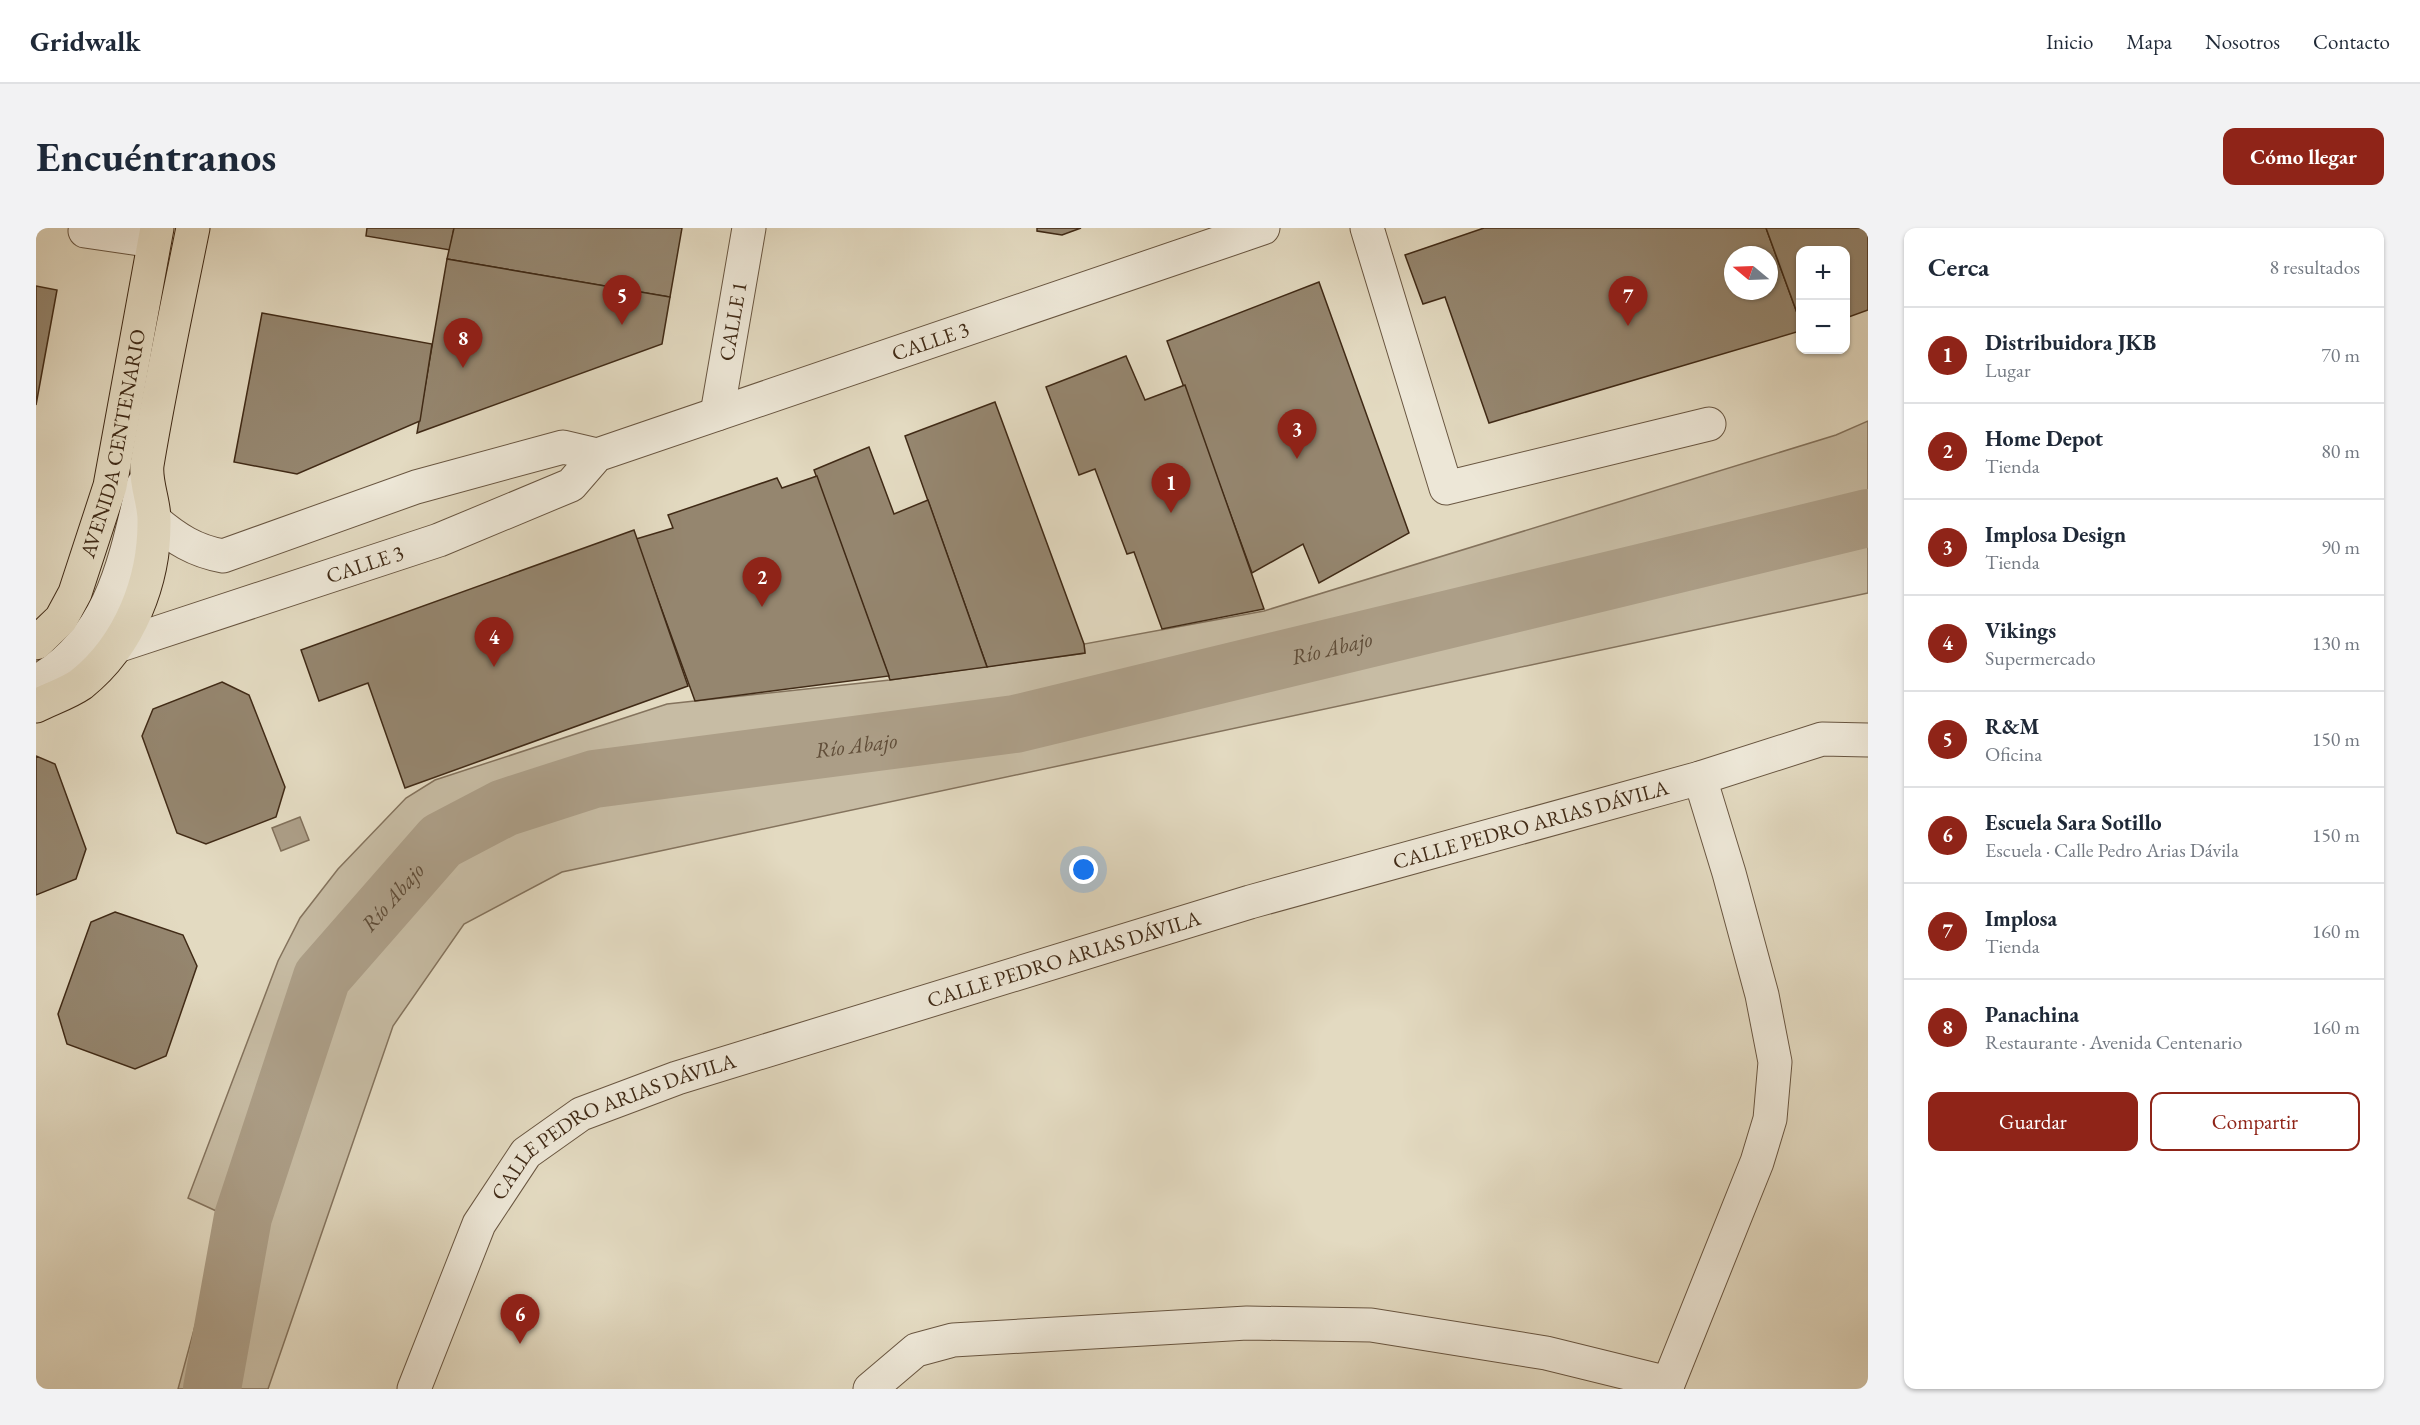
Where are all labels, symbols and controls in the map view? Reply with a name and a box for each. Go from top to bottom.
text: Gridwalk [30,23,141,59]
text: Inicio [2046,28,2093,55]
text: Mapa [2126,28,2172,55]
text: Nosotros [2205,28,2280,55]
text: Contacto [2313,28,2390,55]
button: Cómo llegar [2223,128,2384,185]
text: Encuéntranos [36,129,276,184]
north arrow [1724,246,1778,300]
map controls [1796,246,1850,354]
button: + [1796,246,1850,300]
text: Cerca [1928,250,1989,284]
text: 8 resultados [2269,254,2360,280]
pin: 5 [602,276,642,325]
pin: 7 [1608,276,1648,326]
street label: CALLE 1 [712,279,753,363]
button: − [1796,300,1850,354]
street label: CALLE 3 [888,315,973,367]
pin: 8 [444,318,482,368]
street label: AVENIDA CENTENARIO [73,327,151,562]
text: Distribuidora JKB [1985,328,2156,357]
text: 1 [1942,342,1953,368]
text: 70 m [2321,342,2360,368]
text: Lugar [1985,357,2031,383]
pin: 3 [1278,410,1316,459]
text: Home Depot [1985,424,2103,453]
text: 2 [1942,438,1953,464]
text: 80 m [2321,438,2360,464]
text: Tienda [1985,453,2040,479]
pin: 1 [1152,464,1190,513]
text: Implosa Design [1985,520,2126,549]
text: 3 [1942,534,1953,560]
text: 90 m [2321,534,2360,560]
street label: CALLE 3 [322,539,407,589]
text: Tienda [1985,549,2040,575]
pin: 2 [742,558,782,607]
text: Vikings [1985,616,2056,645]
pin: 4 [474,618,514,667]
water label: Río Abajo [1288,624,1375,672]
text: 4 [1942,630,1953,656]
text: 130 m [2312,630,2360,656]
text: Supermercado [1985,645,2096,671]
text: R&M [1985,712,2039,741]
water label: Río Abajo [813,726,899,765]
text: 5 [1942,726,1953,752]
text: 150 m [2312,726,2360,752]
text: Oficina [1985,741,2042,767]
street label: CALLE PEDRO ARIAS DÁVILA [1390,773,1672,875]
text: Escuela Sara Sotillo [1985,808,2162,837]
text: 6 [1942,822,1953,848]
text: 150 m [2312,822,2360,848]
text: Escuela · Calle Pedro Arias Dávila [1985,837,2239,863]
your location [1069,855,1098,884]
water label: Río Abajo [354,856,431,938]
street label: CALLE PEDRO ARIAS DÁVILA [924,904,1204,1013]
text: Implosa [1985,904,2057,933]
text: 7 [1942,918,1953,944]
text: 160 m [2312,918,2360,944]
text: Tienda [1985,933,2040,959]
text: Panachina [1985,1000,2079,1029]
text: 8 [1942,1014,1953,1040]
text: 160 m [2312,1014,2360,1040]
text: Restaurante · Avenida Centenario [1985,1029,2242,1055]
street label: CALLE PEDRO ARIAS DÁVILA [485,1047,739,1205]
button: Guardar [1928,1092,2138,1151]
button: Compartir [2150,1092,2360,1151]
pin: 6 [500,1294,540,1344]

